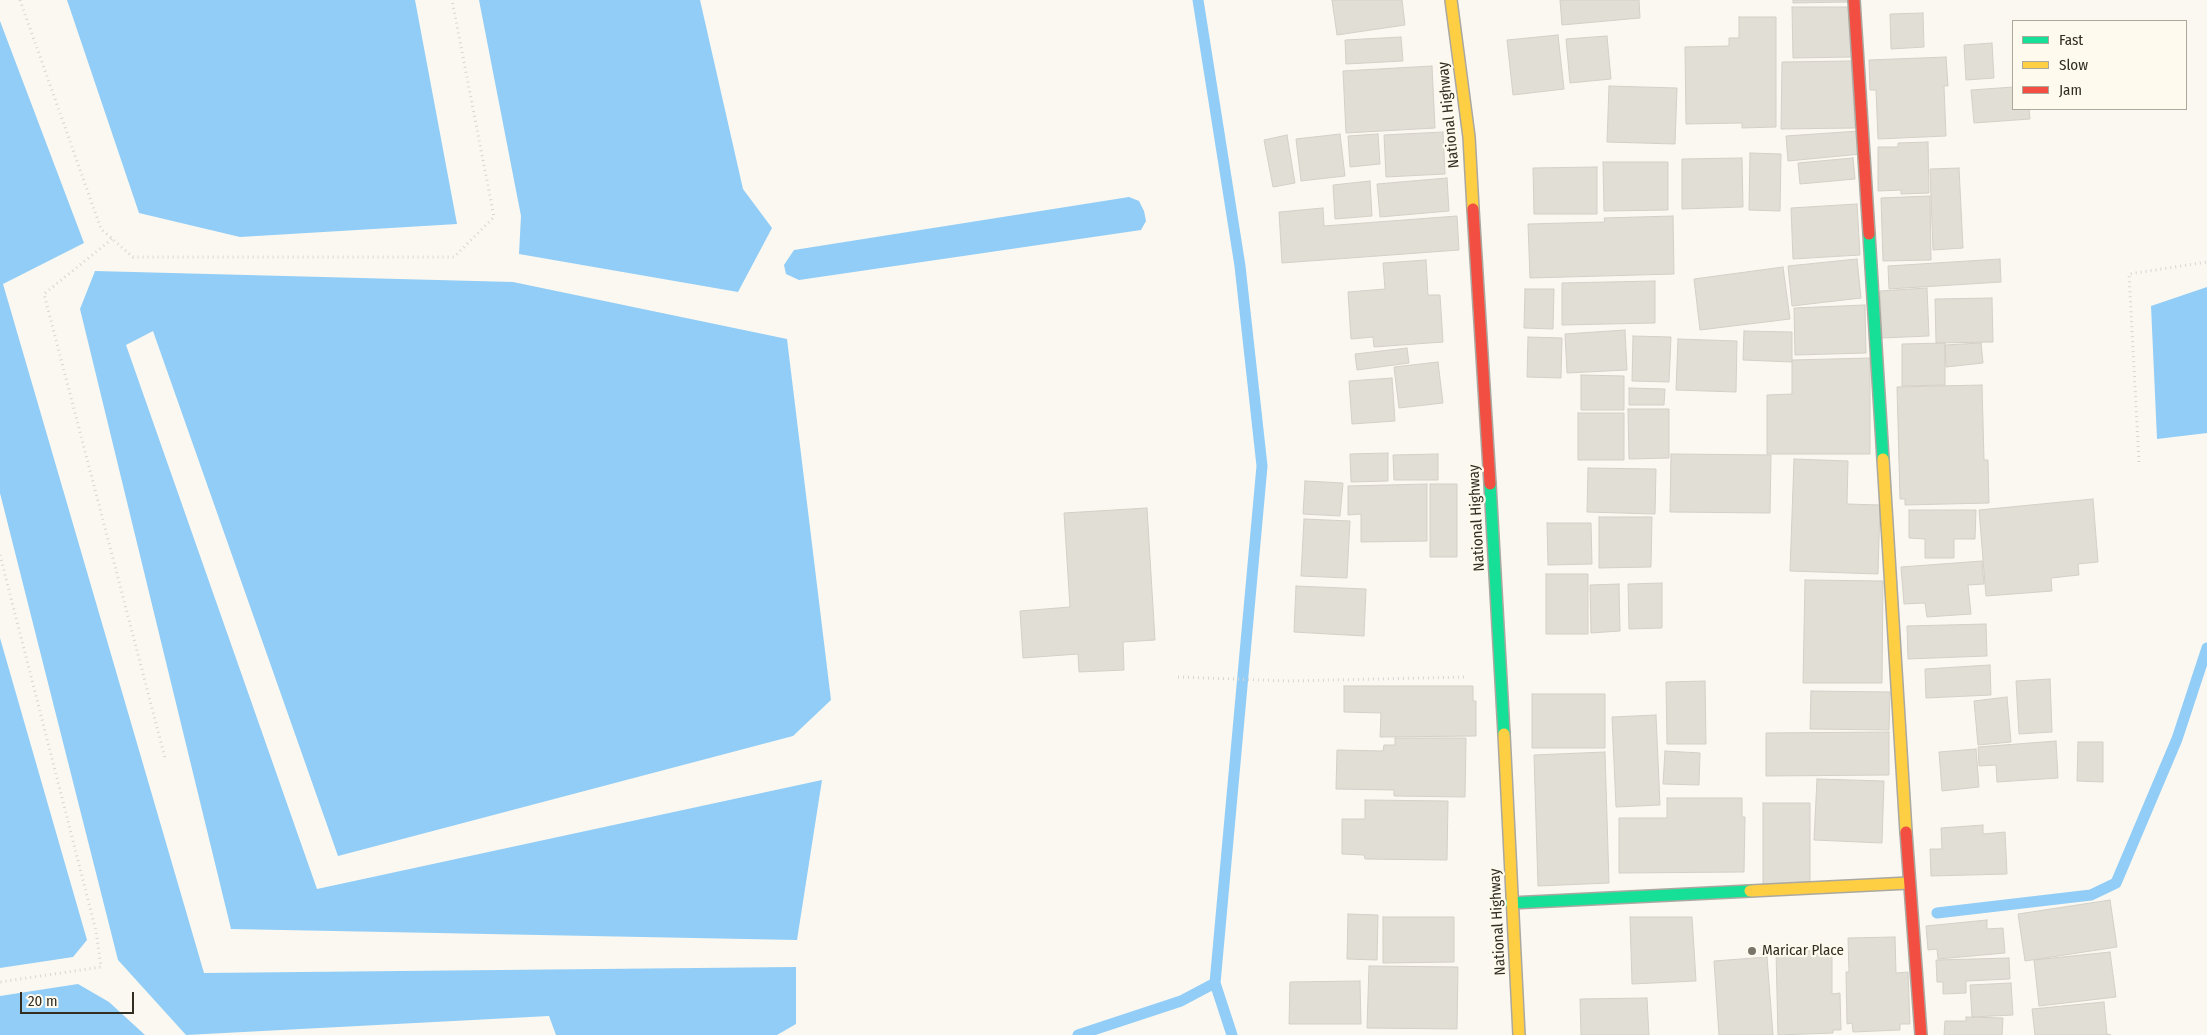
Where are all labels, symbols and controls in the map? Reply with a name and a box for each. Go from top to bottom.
legend [2012,20,2187,110]
text: Fast [2059,31,2083,49]
text: Slow [2059,56,2088,74]
street label: National Highway [1434,61,1464,169]
text: Jam [2059,81,2082,99]
street label: National Highway [1465,464,1489,572]
street label: National Highway [1486,868,1510,976]
place label: Maricar Place [1762,942,1844,960]
marker: Maricar Place [1746,945,1758,957]
scale bar [22,982,136,1014]
text: 20 m [28,992,58,1010]

